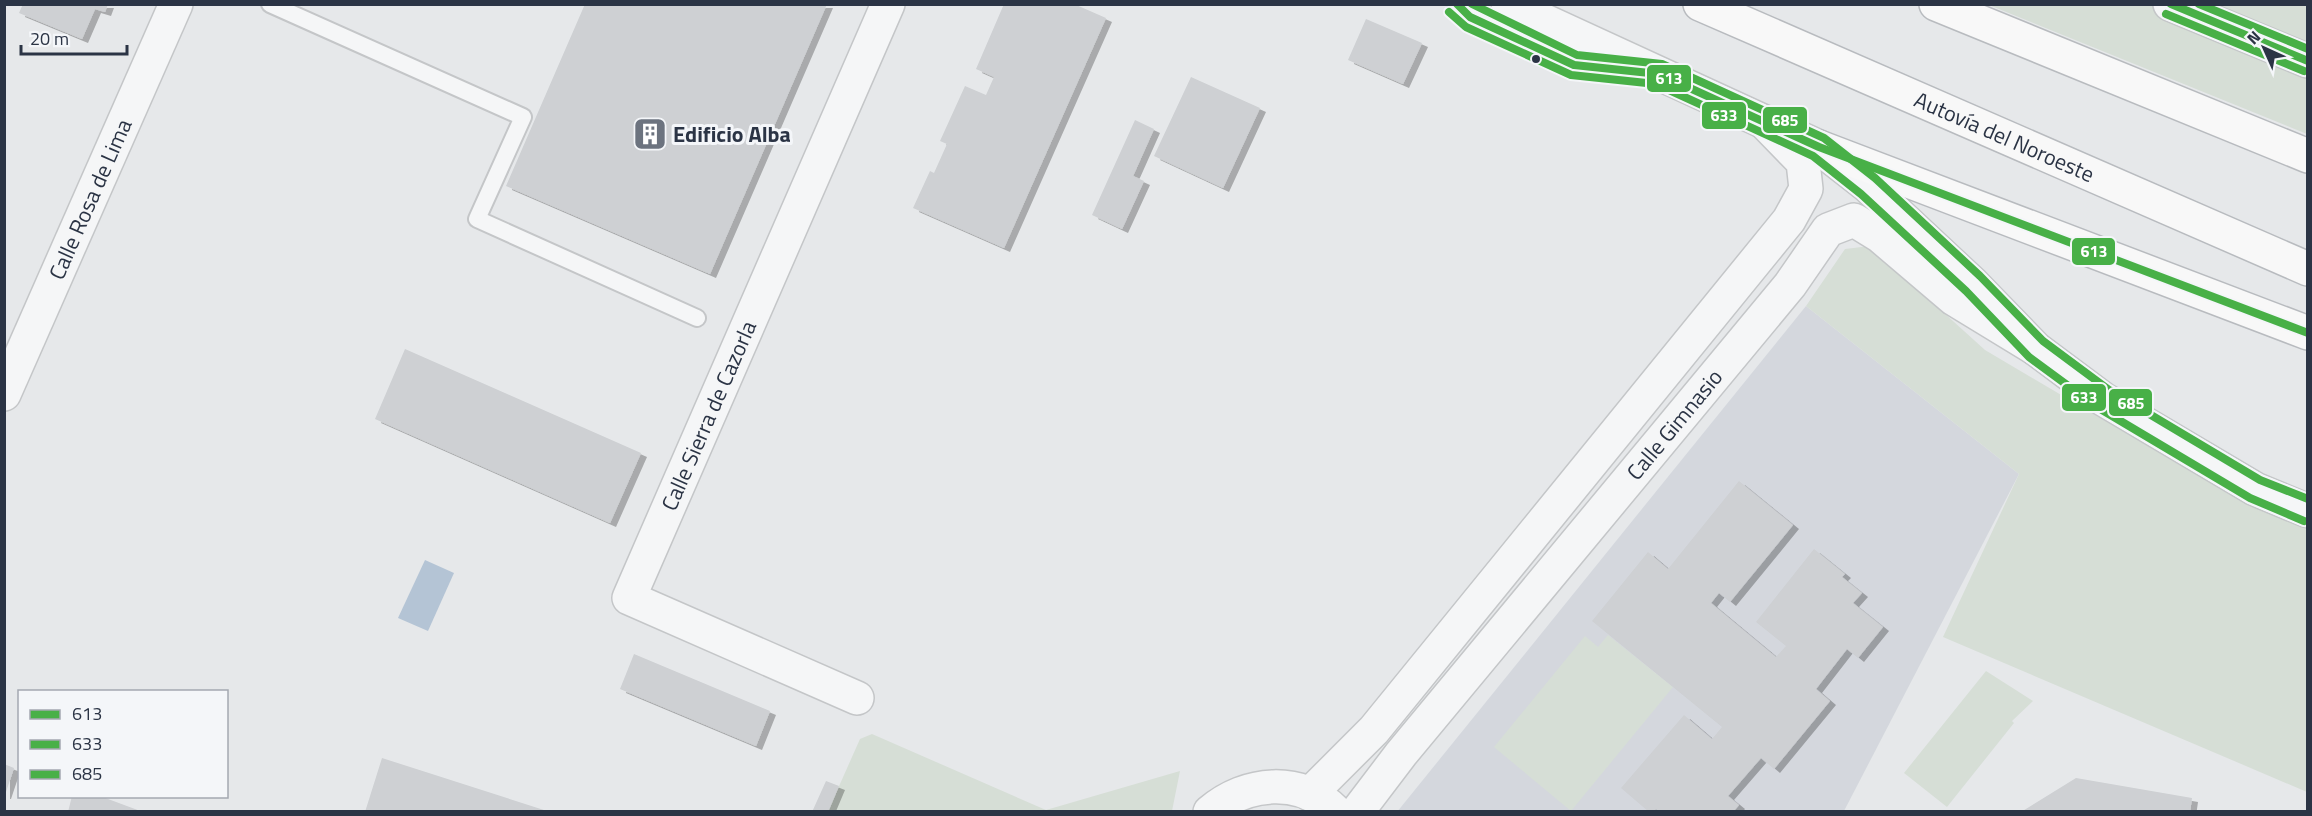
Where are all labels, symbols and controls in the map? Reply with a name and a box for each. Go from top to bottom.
scale bar [21,18,128,56]
north arrow [2234,18,2294,78]
text: 20 m [30,25,69,52]
text: N [2241,25,2266,50]
unlabelled marker [1530,53,1542,65]
line badge: 613 [1646,64,1692,93]
text: 613 [1656,66,1682,90]
street label: Autovía del Noroeste [1909,82,2100,191]
line badge: 633 [1701,101,1747,130]
text: 633 [1711,103,1737,127]
line badge: 685 [1762,106,1808,134]
text: 685 [1772,108,1798,132]
street label: Calle Rosa de Lima [40,113,140,285]
building icon: Edificio Alba [632,116,668,152]
place label: Edificio Alba [673,117,791,151]
line badge: 613 [2071,237,2116,266]
text: 613 [2081,239,2107,263]
street label: Calle Sierra de Cazorla [652,315,765,516]
street label: Calle Gimnasio [1618,361,1731,487]
line badge: 633 [2061,383,2107,412]
text: 633 [2071,385,2097,409]
line badge: 685 [2108,388,2153,417]
text: 685 [2118,391,2144,415]
legend [18,690,228,798]
text: 613 [72,700,102,727]
text: 633 [72,730,102,757]
text: 685 [72,760,102,787]

